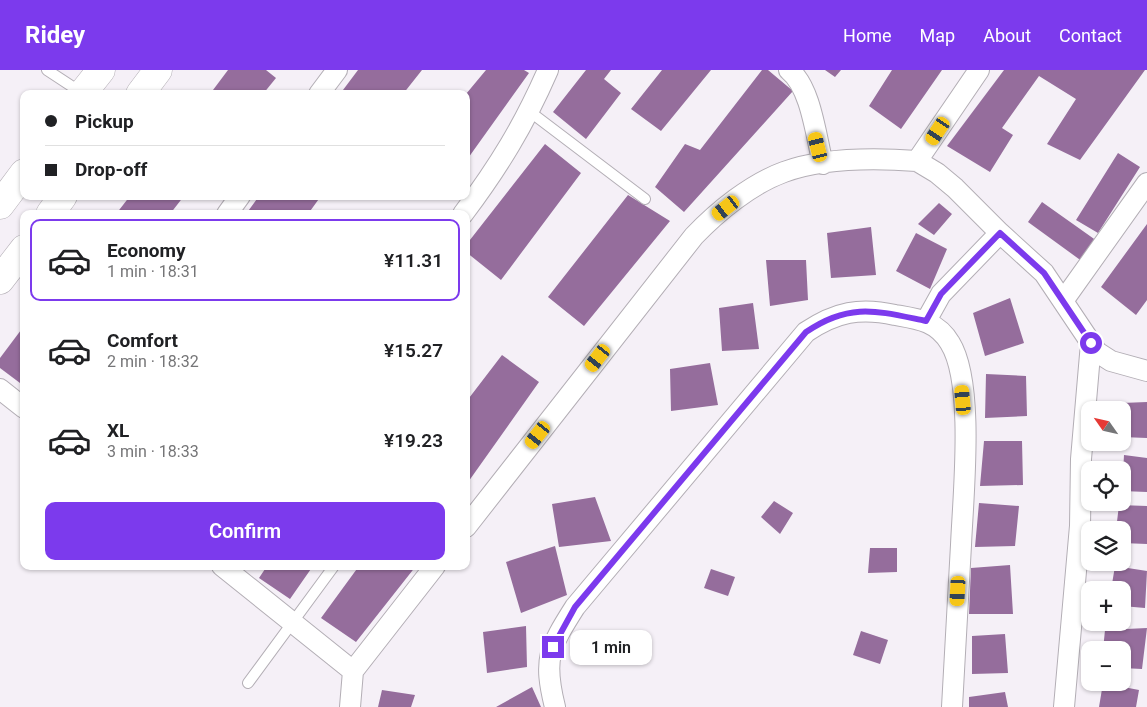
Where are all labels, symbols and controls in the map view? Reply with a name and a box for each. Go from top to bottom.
text: Ridey [25,21,85,49]
text: Home [843,25,892,46]
text: Map [920,25,955,46]
text: About [983,25,1031,46]
text: Contact [1059,25,1122,46]
text: Pickup [75,110,134,133]
car [923,114,952,148]
car [807,131,828,163]
text: Drop-off [75,158,147,181]
car [709,193,742,223]
icon: car [47,238,92,283]
text: Economy [107,239,186,262]
text: ¥11.31 [384,249,443,272]
text: 1 min · 18:31 [107,262,199,281]
icon: car [47,328,92,373]
text: Comfort [107,329,178,352]
route start [1080,332,1102,354]
text: ¥15.27 [384,339,443,362]
car [582,342,613,374]
text: 2 min · 18:32 [107,352,199,371]
car [954,384,971,416]
north arrow [1081,401,1131,451]
map controls [1081,401,1131,691]
icon: car [47,418,92,463]
text: XL [107,419,129,442]
car [522,419,553,451]
text: ¥19.23 [384,429,443,452]
text: 3 min · 18:33 [107,442,199,461]
button: locate [1081,461,1131,511]
button: Confirm [45,502,445,560]
button: layers [1081,521,1131,571]
car [949,576,966,606]
button: + [1081,581,1131,631]
callout: 1 min [570,630,653,664]
route end [542,636,564,658]
text: 1 min [591,638,631,657]
button: − [1081,641,1131,691]

